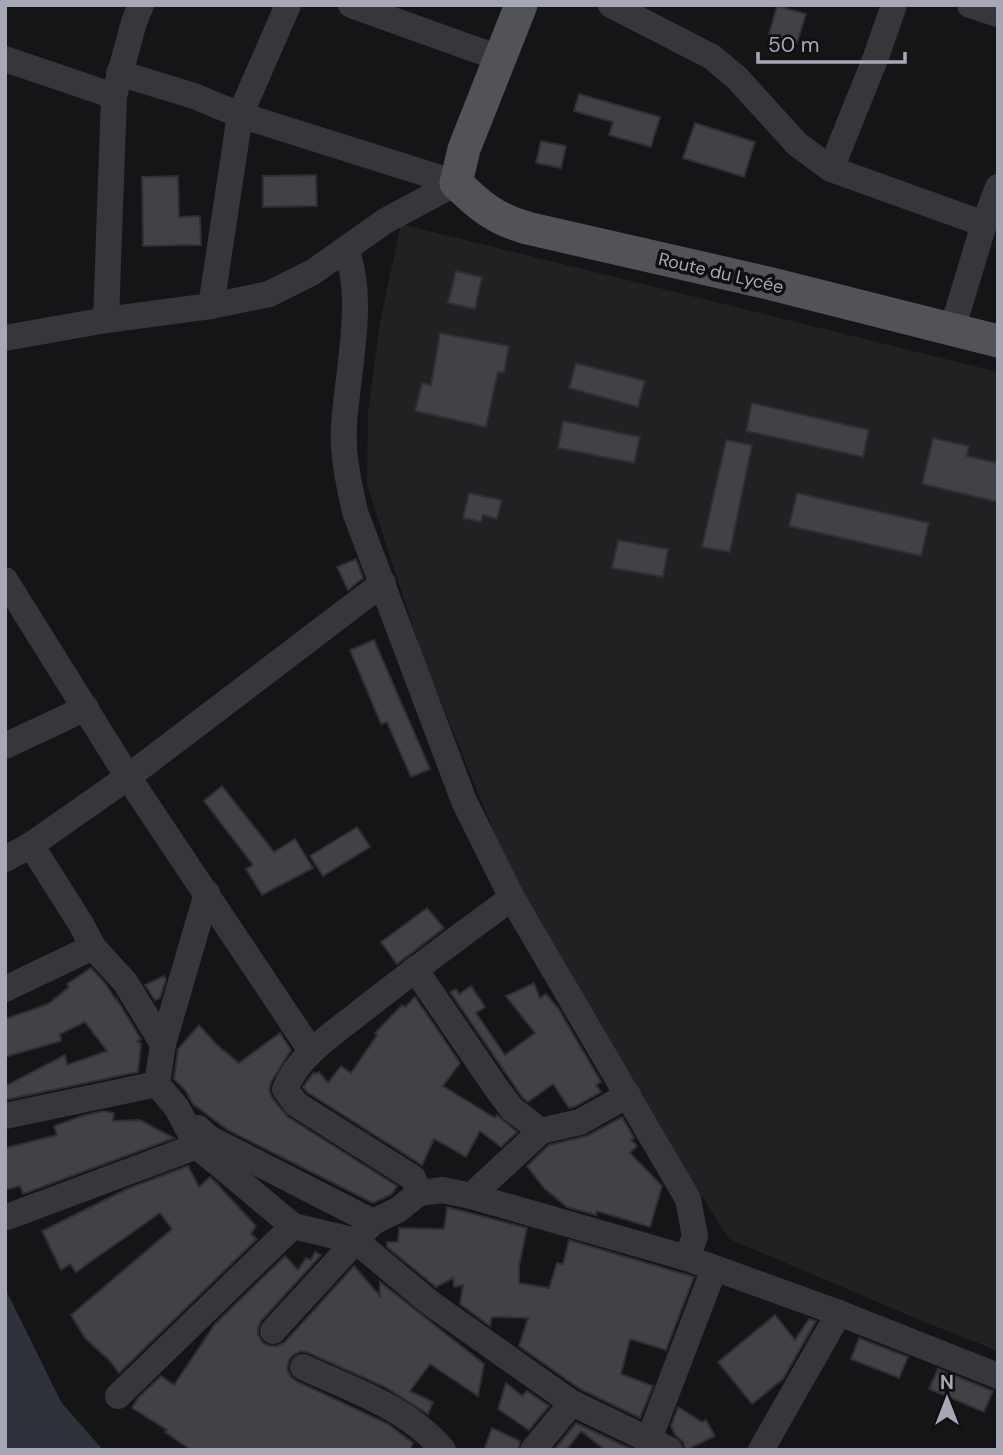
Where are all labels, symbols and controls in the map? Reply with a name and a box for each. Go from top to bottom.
scale bar [758,21,905,65]
text: 50 m [768,31,819,59]
street label: Route du Lycée [656,247,786,299]
north arrow [912,1364,982,1434]
text: N [940,1370,954,1395]

